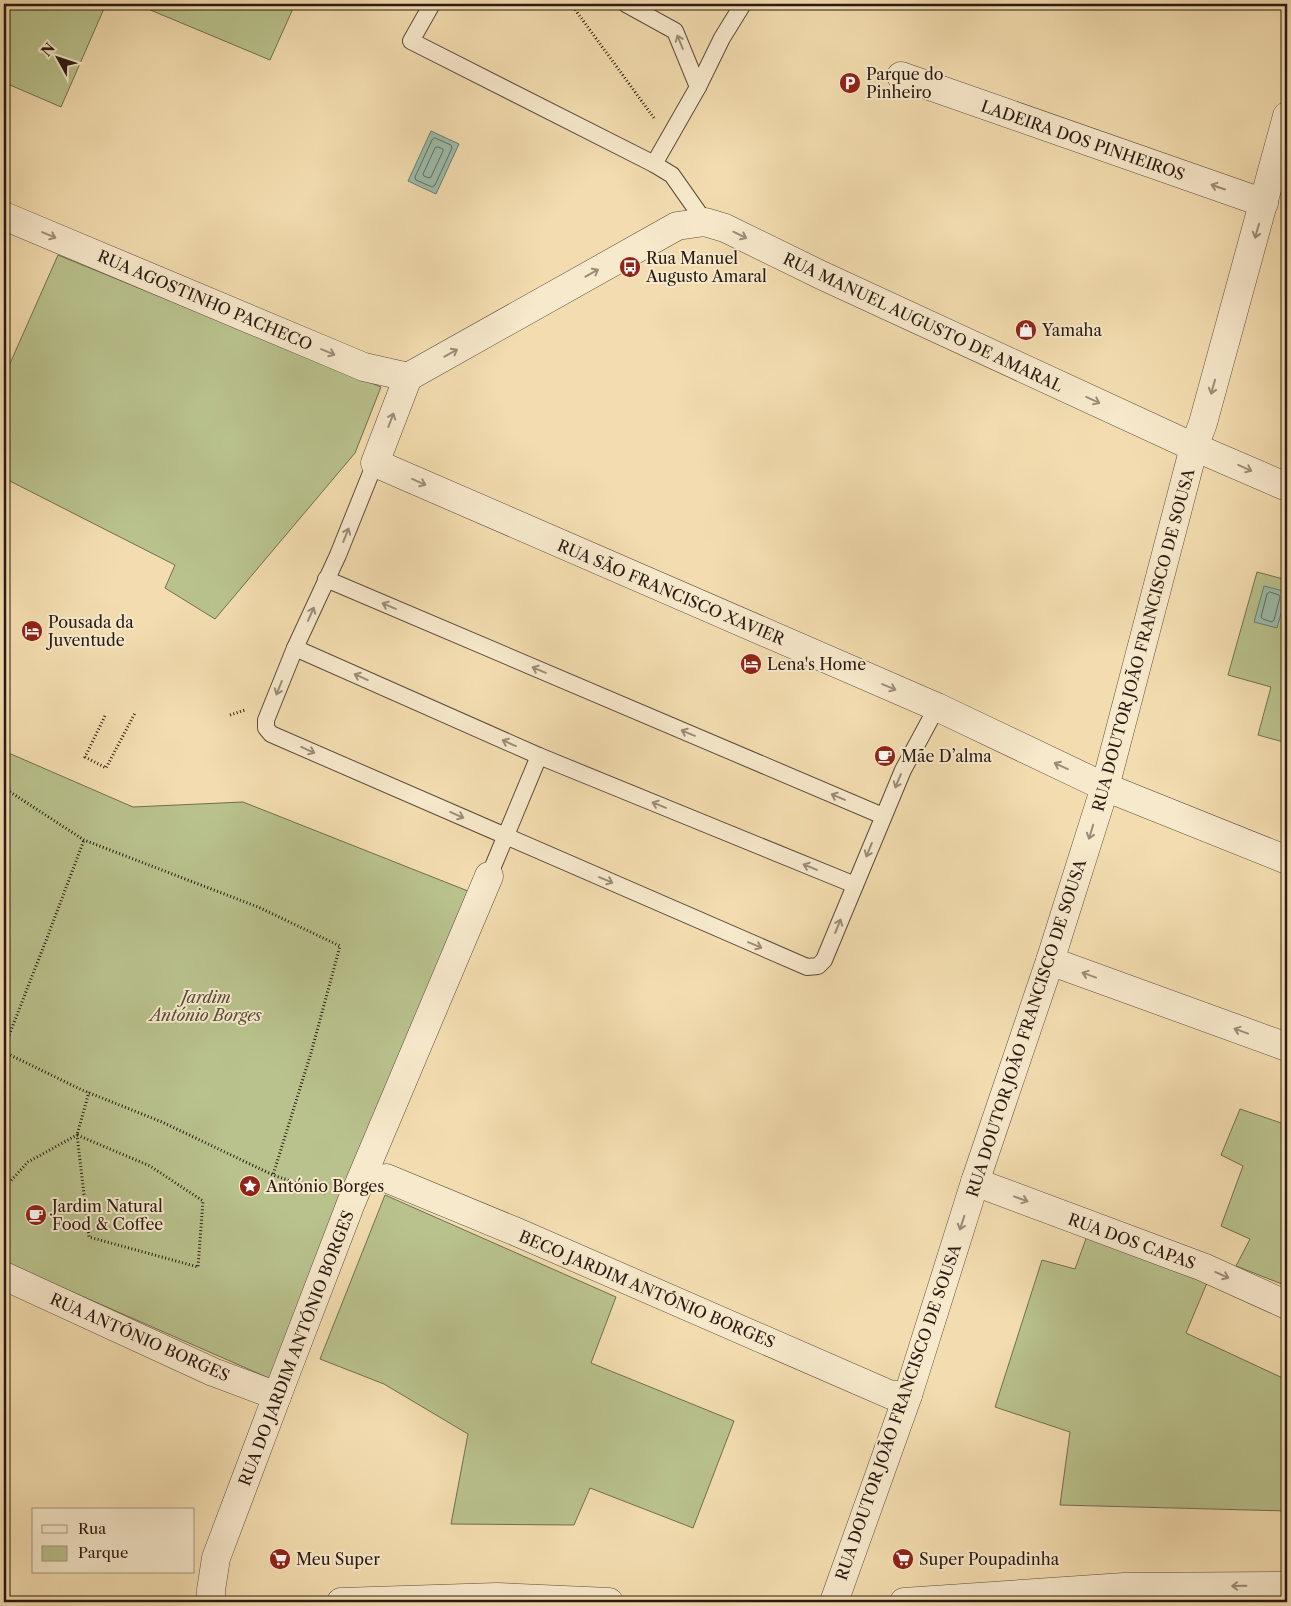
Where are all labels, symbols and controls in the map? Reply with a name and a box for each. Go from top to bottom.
north arrow [32,32,82,82]
one-way arrow [674,34,683,49]
text: N [37,39,59,60]
place label: Parque do Pinheiro [866,64,944,102]
parking icon: Parque do Pinheiro [838,71,862,95]
street label: LADEIRA DOS PINHEIROS [978,96,1188,184]
one-way arrow [1211,182,1226,191]
one-way arrow [1251,222,1261,238]
one-way arrow [41,230,56,240]
one-way arrow [732,231,747,241]
street label: RUA AGOSTINHO PACHECO [95,246,315,354]
place label: Rua Manuel Augusto Amaral [645,248,767,286]
street label: RUA MANUEL AUGUSTO DE AMARAL [780,248,1066,396]
bus stop icon: Rua Manuel Augusto Amaral [618,255,642,279]
one-way arrow [585,268,600,278]
shop icon: Yamaha [1014,318,1038,342]
place label: Yamaha [1041,320,1103,340]
one-way arrow [320,347,335,357]
one-way arrow [443,347,457,357]
one-way arrow [1207,379,1217,395]
one-way arrow [1085,396,1100,406]
one-way arrow [387,412,396,428]
one-way arrow [1237,464,1252,474]
street label: RUA DOUTOR JOÃO FRANCISCO DE SOUSA [1087,465,1199,814]
one-way arrow [411,478,426,488]
one-way arrow [342,528,351,543]
street label: RUA SÃO FRANCISCO XAVIER [554,534,789,650]
one-way arrow [382,601,397,610]
one-way arrow [306,607,316,622]
place label: Pousada da Juventude [45,612,134,650]
hotel icon: Pousada da Juventude [20,619,44,643]
hotel icon: Lena's Home [739,652,763,676]
place label: Lena's Home [767,654,866,674]
one-way arrow [532,664,547,674]
one-way arrow [354,671,369,681]
one-way arrow [274,680,284,695]
one-way arrow [881,682,896,692]
one-way arrow [681,728,696,737]
one-way arrow [502,737,517,747]
cafe icon: Mãe D’alma [873,744,897,768]
one-way arrow [300,746,315,756]
place label: Mãe D’alma [901,746,992,766]
one-way arrow [1054,761,1069,770]
one-way arrow [892,773,902,788]
one-way arrow [831,791,846,801]
one-way arrow [652,800,667,809]
one-way arrow [449,811,464,821]
one-way arrow [1085,823,1095,839]
one-way arrow [864,842,873,857]
street label: RUA DOUTOR JOÃO FRANCISCO DE SOUSA [961,855,1091,1200]
one-way arrow [803,861,818,871]
one-way arrow [598,876,613,886]
one-way arrow [834,919,843,934]
one-way arrow [747,940,762,950]
one-way arrow [1081,970,1097,979]
park label: Jardim António Borges [147,987,262,1025]
one-way arrow [1234,1026,1250,1035]
place icon: António Borges [238,1174,262,1198]
place label: António Borges [265,1176,384,1196]
one-way arrow [1012,1195,1028,1204]
place label: Jardim Natural Food & Coffee [49,1196,163,1234]
cafe icon: Jardim Natural Food & Coffee [24,1203,48,1227]
street label: RUA DO JARDIM ANTÓNIO BORGES [234,1207,358,1489]
street label: RUA DOS CAPAS [1065,1209,1199,1273]
one-way arrow [957,1215,966,1231]
street label: BECO JARDIM ANTÓNIO BORGES [516,1226,778,1352]
street label: RUA DOUTOR JOÃO FRANCISCO DE SOUSA [830,1240,965,1583]
one-way arrow [1214,1271,1229,1281]
street label: RUA ANTÓNIO BORGES [47,1288,233,1386]
legend [32,1508,195,1574]
text: Rua [78,1519,106,1538]
text: Parque [78,1543,128,1562]
supermarket icon: Meu Super [268,1547,292,1571]
supermarket icon: Super Poupadinha [891,1547,915,1571]
place label: Meu Super [296,1549,380,1569]
place label: Super Poupadinha [919,1549,1060,1569]
one-way arrow [1231,1581,1247,1591]

